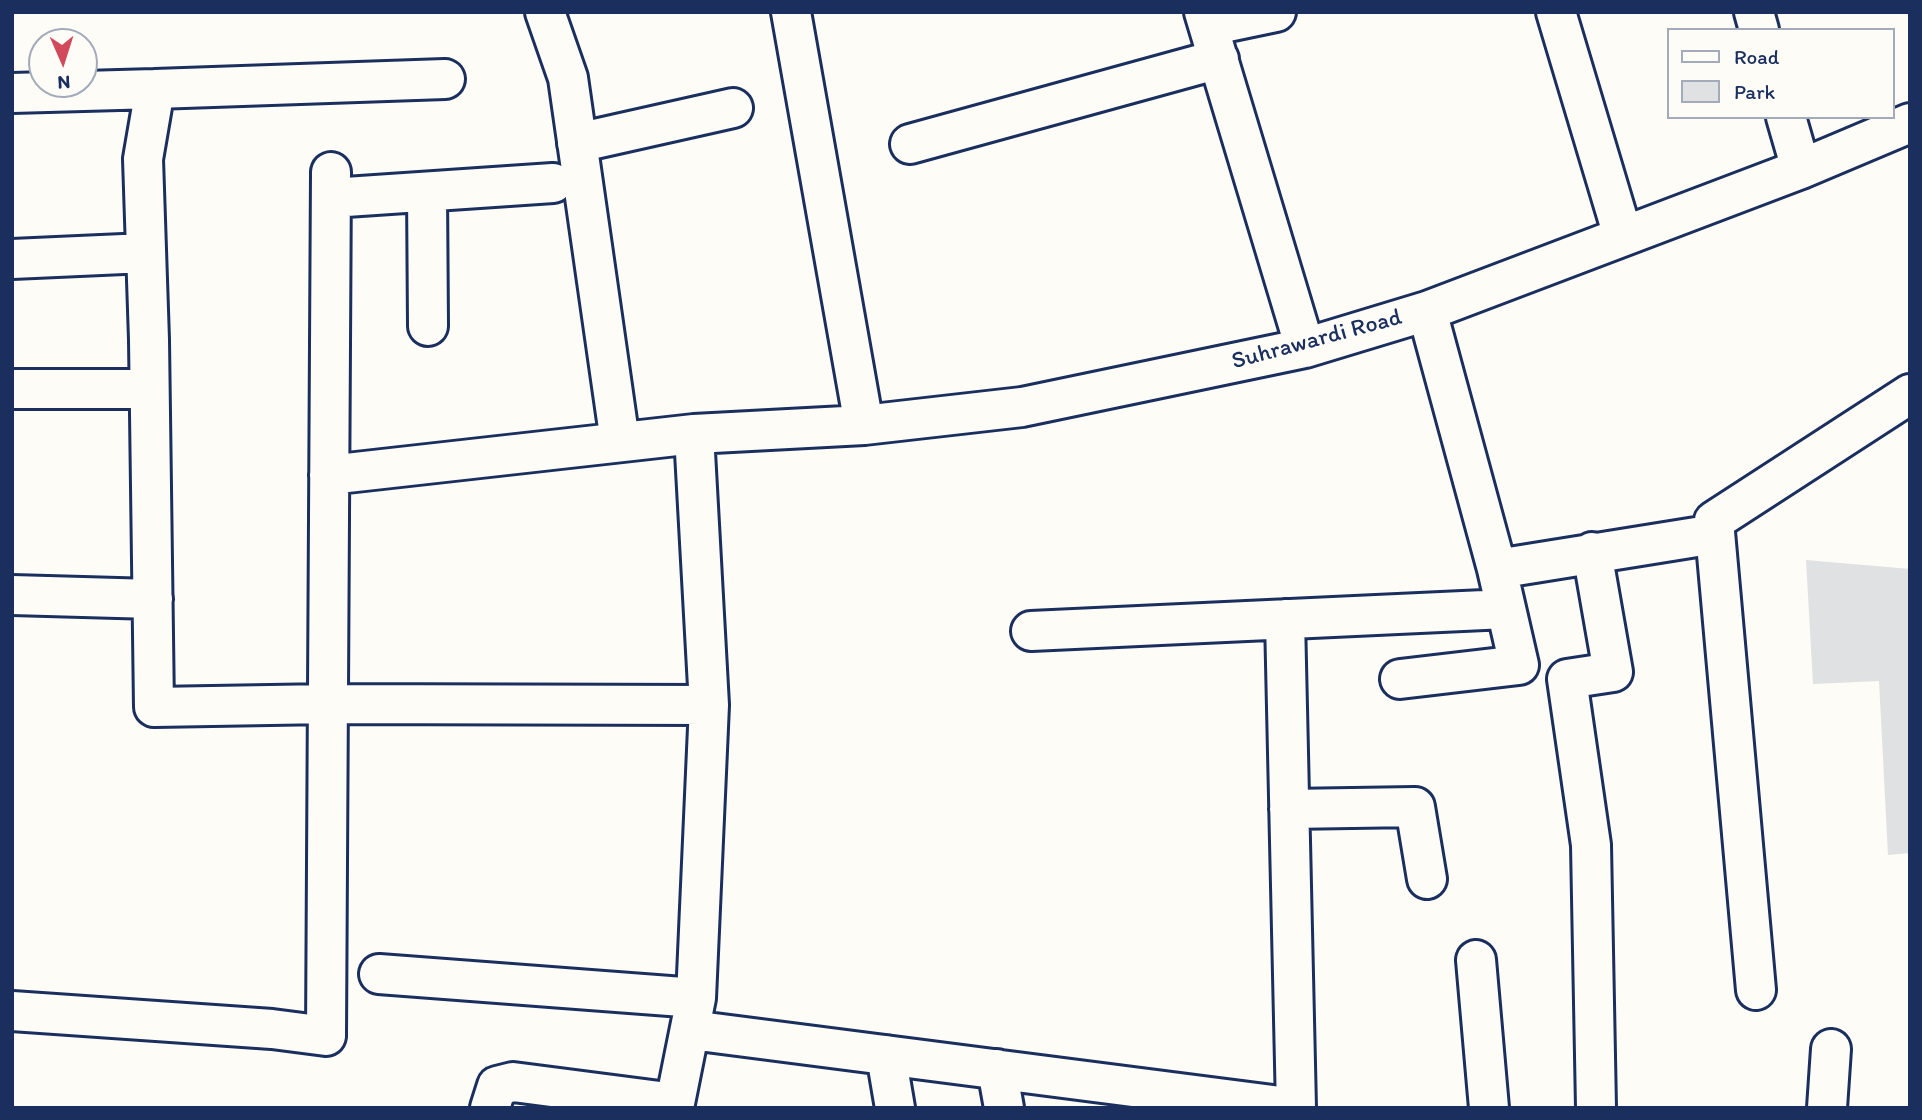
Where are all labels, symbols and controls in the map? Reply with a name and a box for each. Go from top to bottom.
north arrow [28,28,98,98]
legend [1666,28,1894,119]
text: Road [1734,44,1779,69]
text: N [57,71,71,94]
text: Park [1734,79,1775,104]
street label: Suhrawardi Road [1229,303,1405,377]

